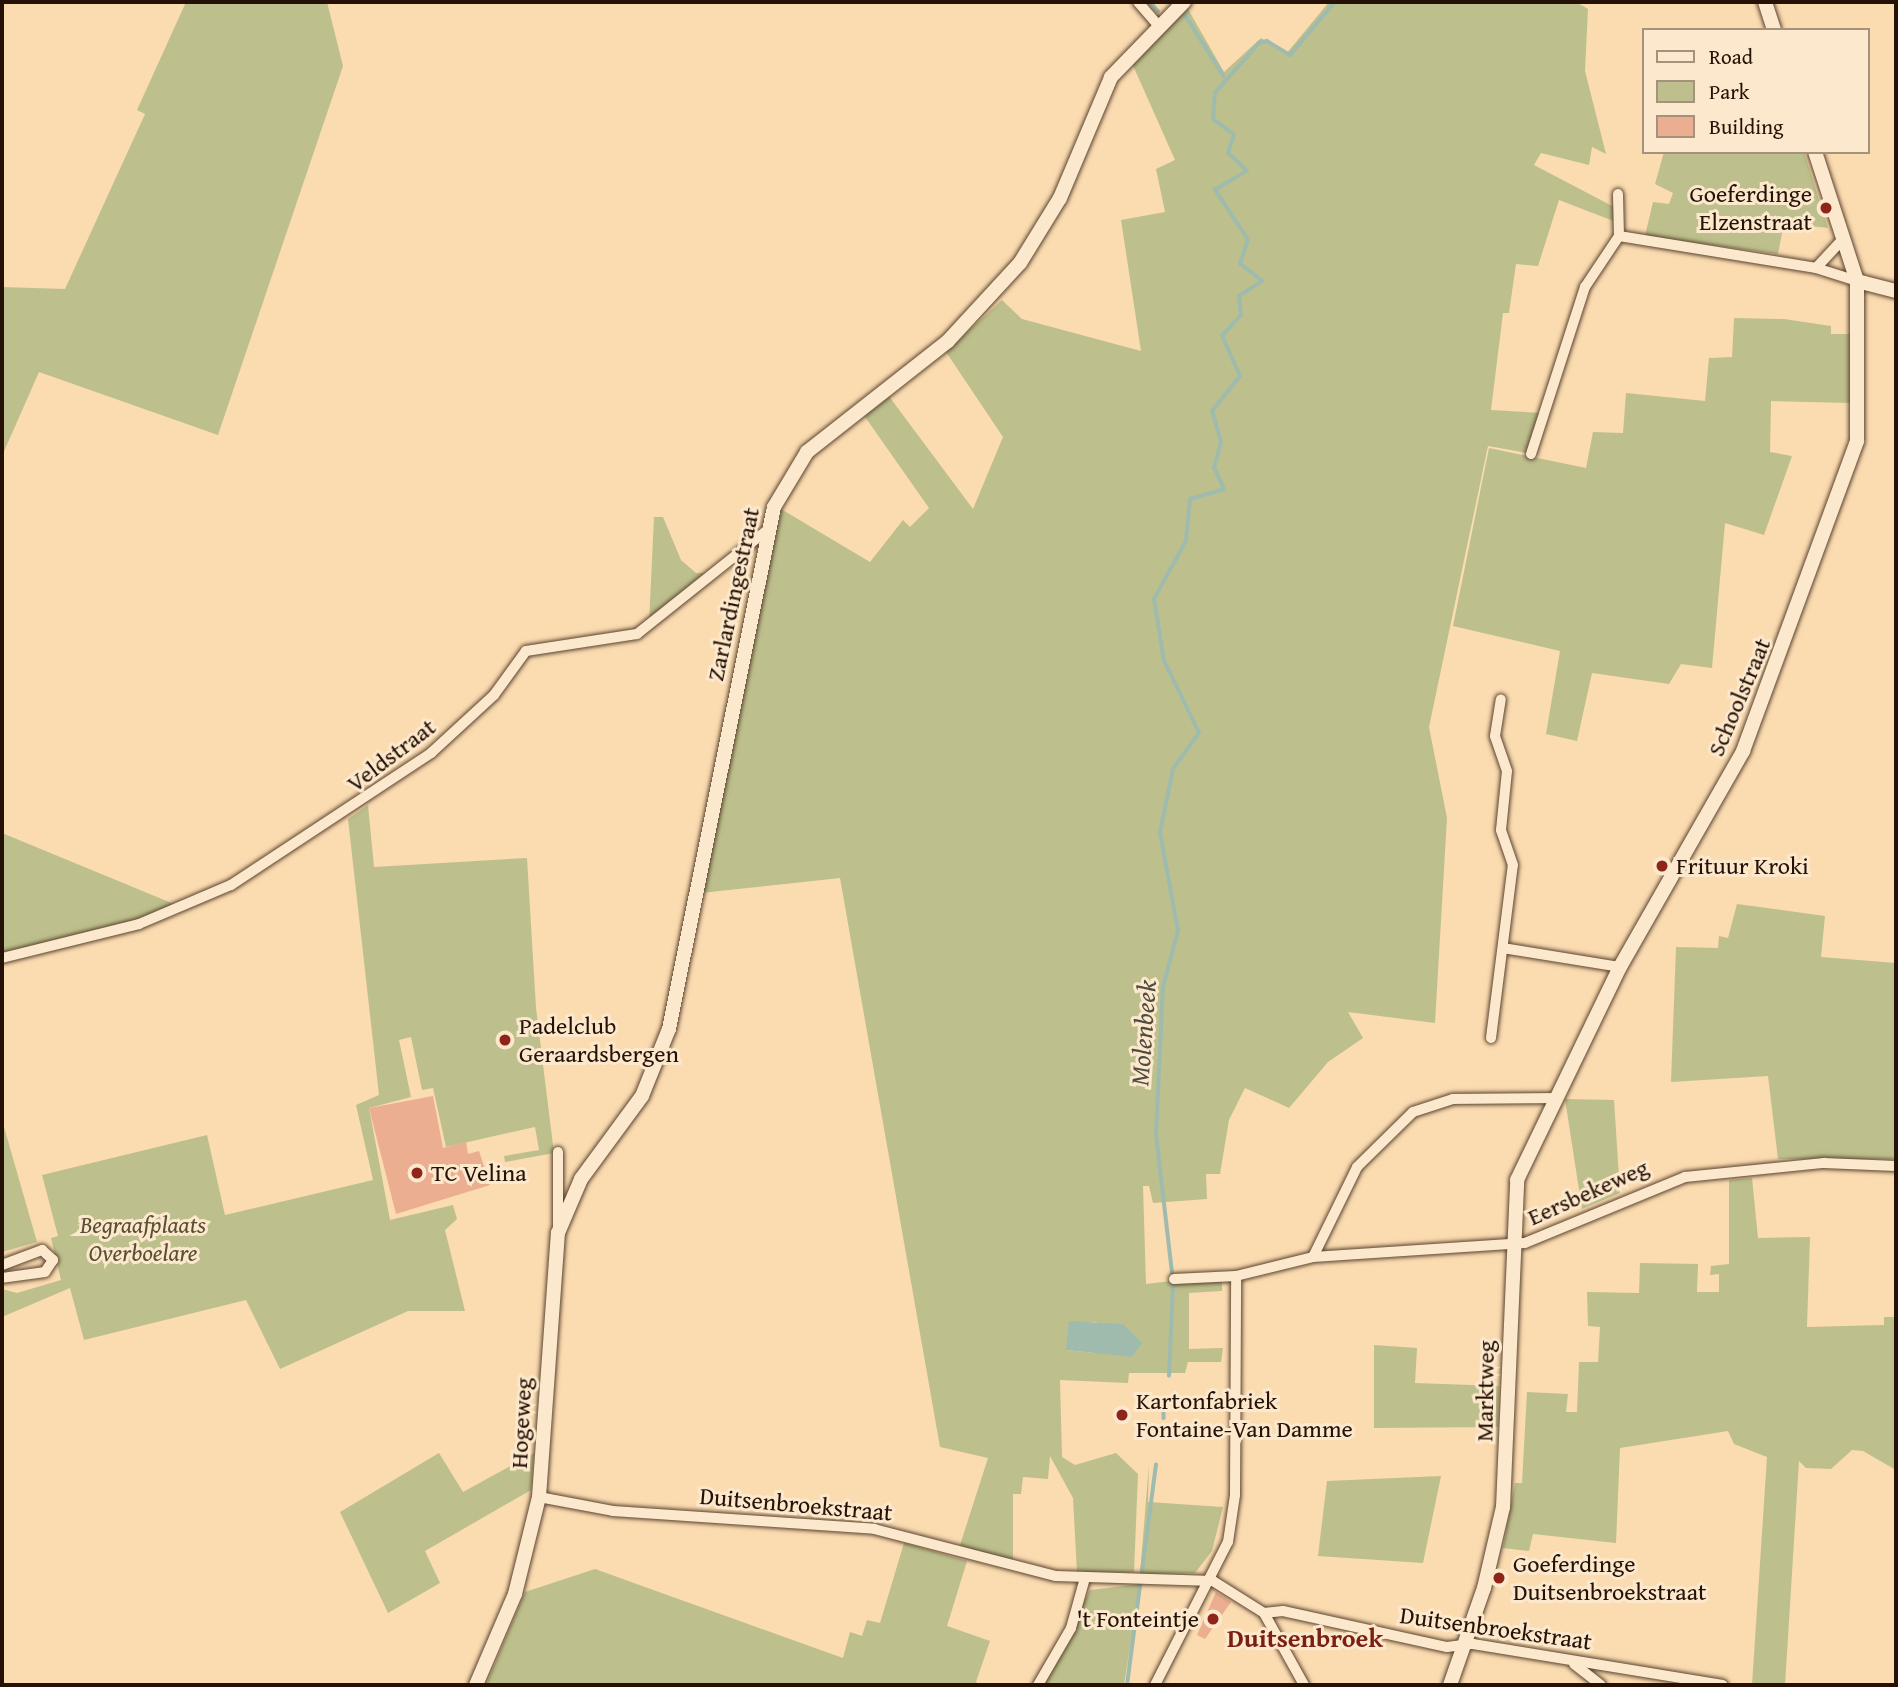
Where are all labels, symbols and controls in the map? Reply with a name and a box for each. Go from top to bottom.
legend [1643,28,1870,154]
text: Road [1709,41,1753,72]
text: Park [1709,76,1750,107]
text: Building [1709,111,1783,142]
place label: Goeferdinge Elzenstraat [1690,180,1812,236]
marker: Goeferdinge Elzenstraat [1818,200,1834,216]
street label: Zarlardingestraat [701,505,765,683]
street label: Schoolstraat [1701,634,1777,760]
street label: Veldstraat [341,712,441,798]
place label: Frituur Kroki [1676,852,1809,880]
marker: Frituur Kroki [1654,858,1670,874]
water label: Molenbeek [1124,979,1162,1087]
place label: Padelclub Geraardsbergen [519,1012,679,1068]
marker: Padelclub Geraardsbergen [497,1032,513,1048]
street label: Eersbekeweg [1523,1153,1653,1231]
place label: TC Velina [431,1159,527,1187]
marker: TC Velina [409,1165,425,1181]
park label: Begraafplaats Overboelare [80,1211,206,1267]
street label: Marktweg [1470,1340,1500,1442]
street label: Hogeweg [504,1377,538,1469]
place label: Kartonfabriek Fontaine-Van Damme [1136,1387,1353,1443]
marker: Kartonfabriek Fontaine-Van Damme [1114,1407,1130,1423]
street label: Duitsenbroekstraat [698,1481,894,1527]
place label: Goeferdinge Duitsenbroekstraat [1513,1550,1706,1606]
marker: Goeferdinge Duitsenbroekstraat [1491,1570,1507,1586]
street label: Duitsenbroekstraat [1398,1600,1594,1656]
place label: 't Fonteintje [1076,1605,1199,1633]
marker: 't Fonteintje [1205,1611,1221,1627]
district label: Duitsenbroek [1227,1622,1383,1654]

